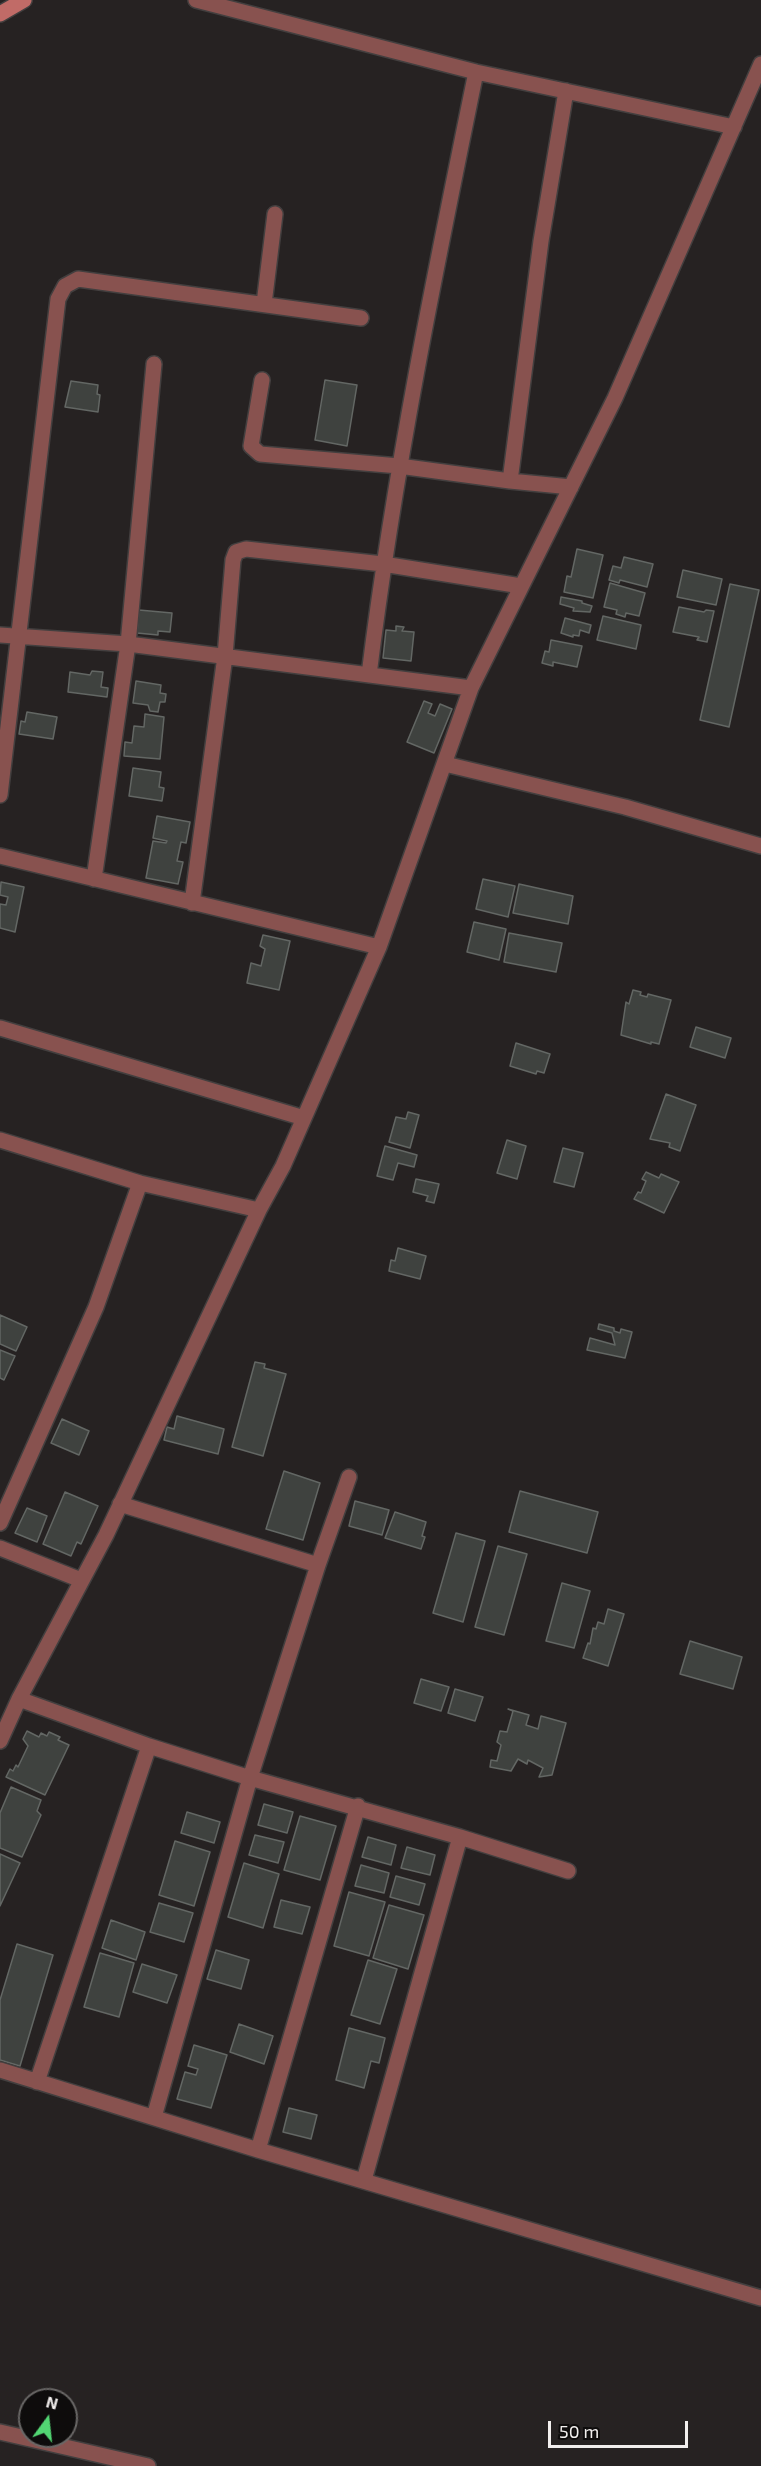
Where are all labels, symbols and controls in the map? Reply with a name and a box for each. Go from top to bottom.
north arrow [18,2388,78,2448]
text: N [44,2391,60,2413]
scale bar [551,2409,690,2447]
text: 50 m [559,2420,599,2442]

